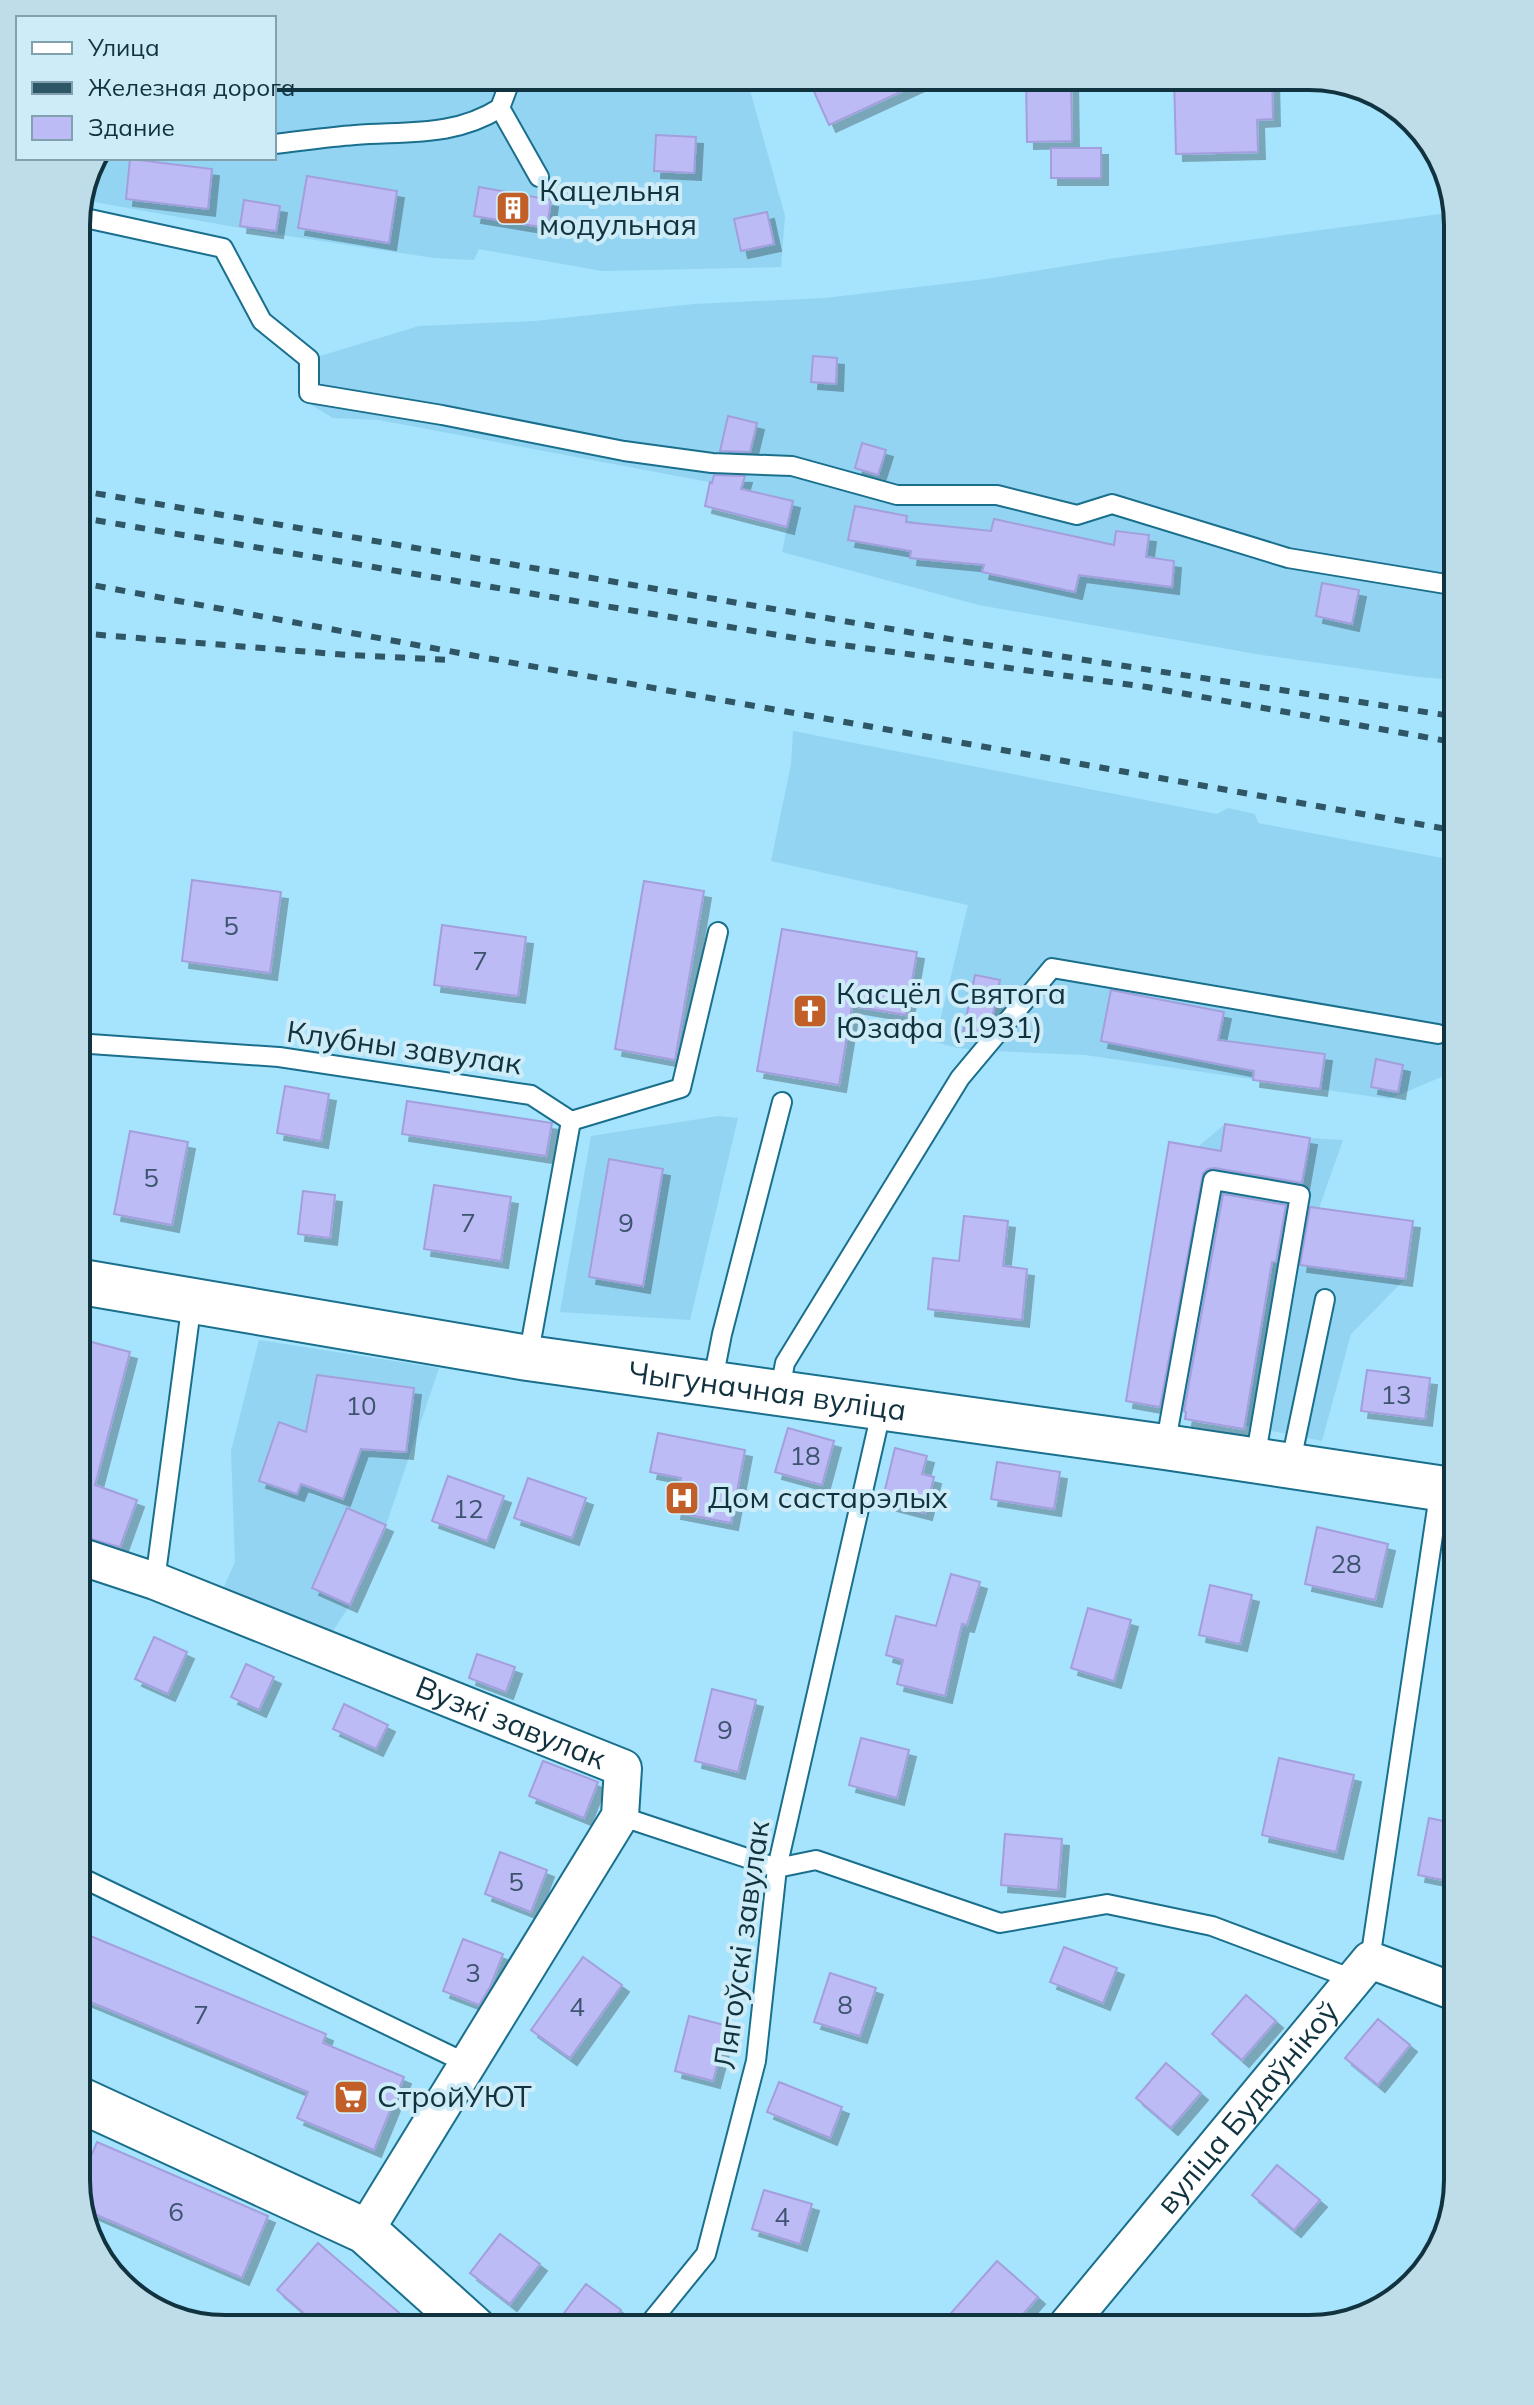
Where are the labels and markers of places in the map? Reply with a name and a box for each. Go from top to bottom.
place label: Кацельня модульная [539,171,697,243]
building icon: Кацельня модульная [494,189,532,227]
place label: Касцёл Святога Юзафа (1931) [836,974,1066,1046]
church icon: Касцёл Святога Юзафа (1931) [791,992,829,1030]
place label: Дом састарэлых [708,1478,948,1516]
hospital icon: Дом састарэлых [663,1479,701,1517]
place label: СтройУЮТ [377,2077,532,2115]
supermarket icon: СтройУЮТ [332,2078,370,2116]

